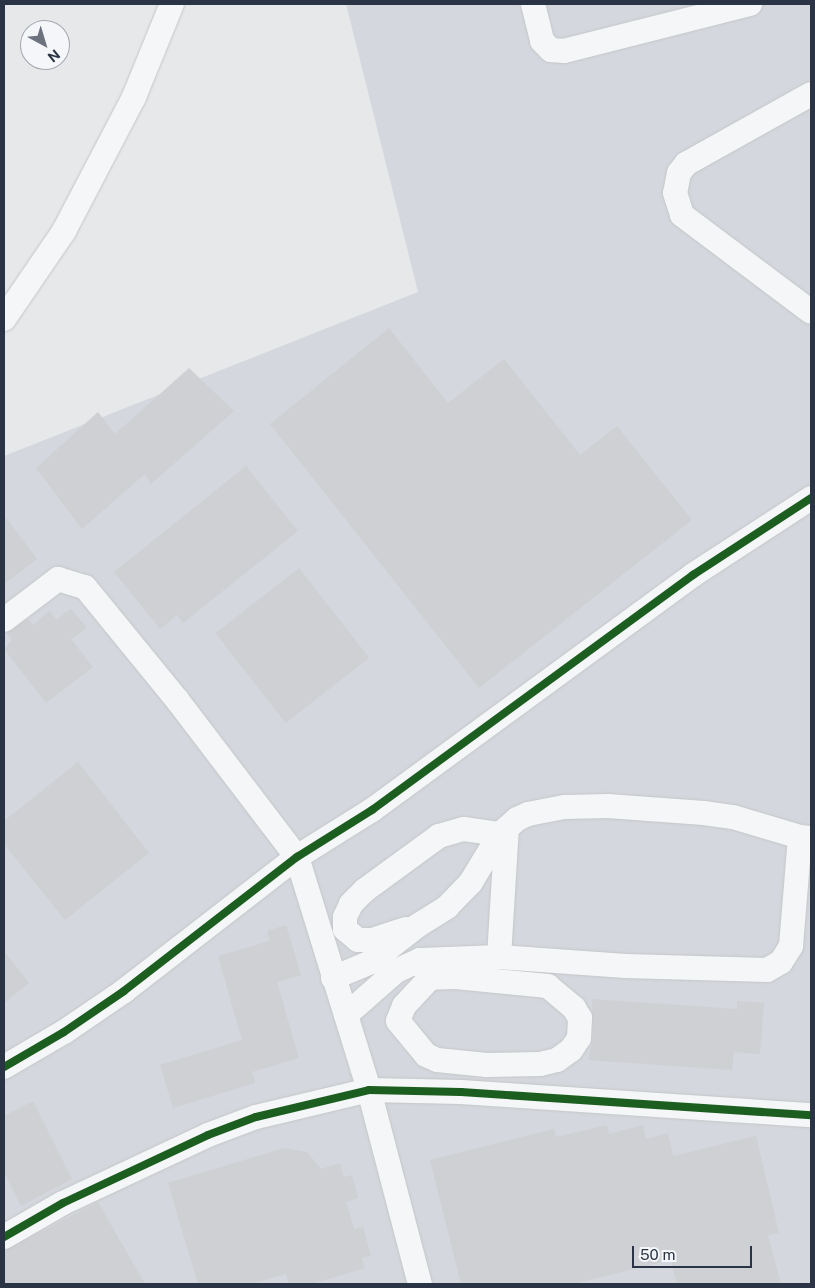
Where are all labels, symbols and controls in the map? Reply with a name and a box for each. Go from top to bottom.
north arrow [20,20,70,70]
text: N [45,46,63,66]
scale bar [635,1236,755,1268]
text: 50 m [640,1246,675,1263]

